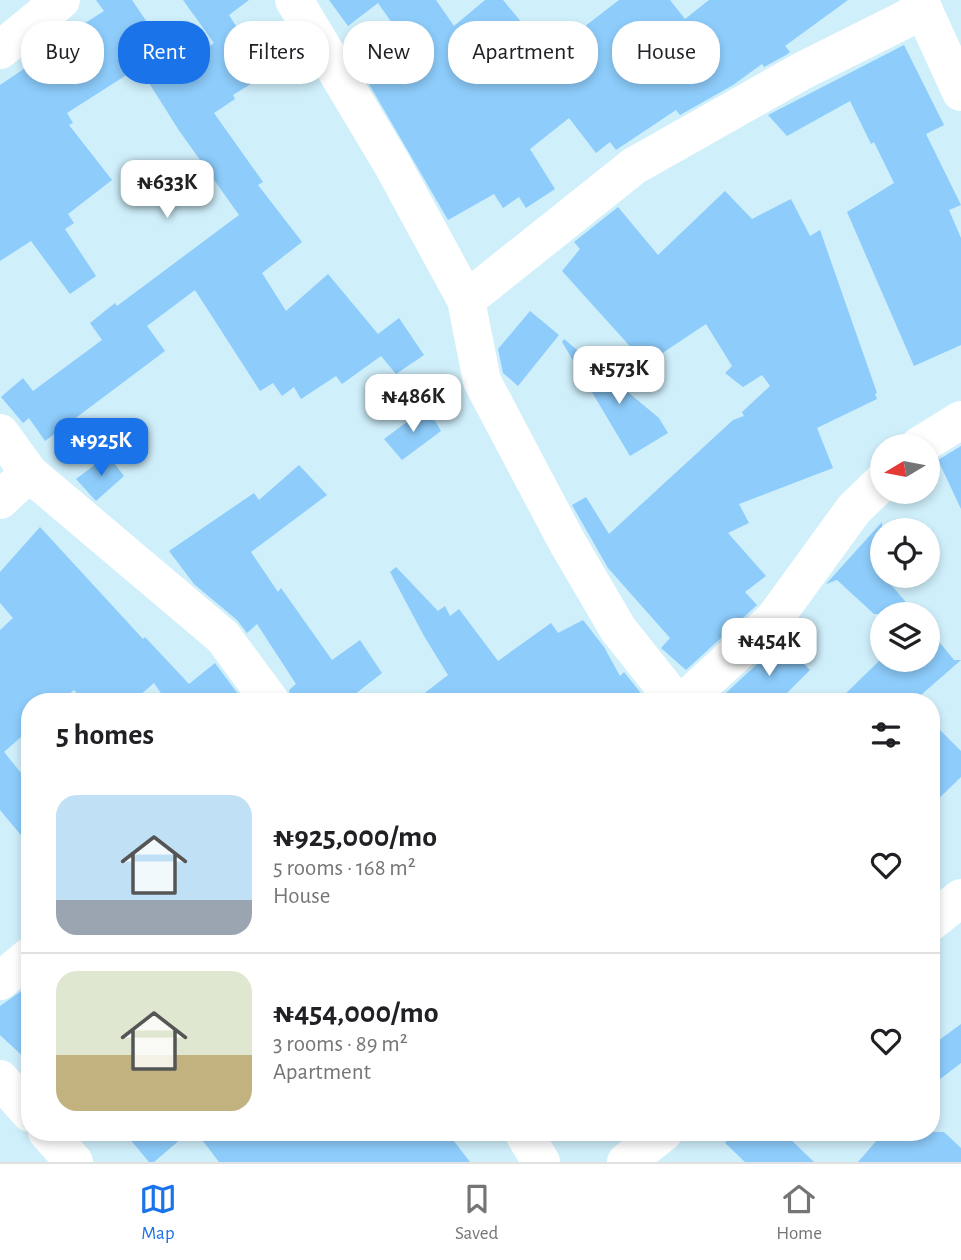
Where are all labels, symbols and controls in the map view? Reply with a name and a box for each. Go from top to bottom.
chip: Buy [21,21,104,84]
chip: Rent [118,21,210,84]
chip: Filters [224,21,329,84]
chip: New [343,21,434,84]
chip: Apartment [448,21,598,84]
chip: House [612,21,720,84]
pin: ₦633K [118,160,216,220]
text: ₦633K [137,171,197,194]
pin: ₦573K [570,346,668,406]
text: ₦573K [589,357,649,380]
pin: ₦486K [364,374,462,434]
text: ₦486K [381,385,445,408]
pin: ₦925K [52,419,150,478]
text: ₦925K [70,429,132,452]
north arrow [870,434,940,504]
map controls [870,434,940,672]
button: locate [870,518,940,588]
button: layers [870,602,940,672]
pin: ₦454K [720,618,818,678]
text: ₦454K [738,629,800,652]
icon: filters [867,716,905,754]
text: 5 homes [56,720,154,750]
text: ₦925,000/mo [273,822,437,852]
icon: home [112,823,196,907]
icon: heart [867,846,905,884]
text: 5 rooms · 168 m² [273,857,416,880]
text: House [273,885,330,908]
text: ₦454,000/mo [273,998,439,1028]
icon: home [112,999,196,1083]
icon: heart [867,1022,905,1060]
text: 3 rooms · 89 m² [273,1033,408,1056]
text: Apartment [273,1061,371,1084]
tab: Map [139,1180,177,1245]
tab: Saved [455,1180,498,1245]
tab: Home [776,1180,822,1245]

